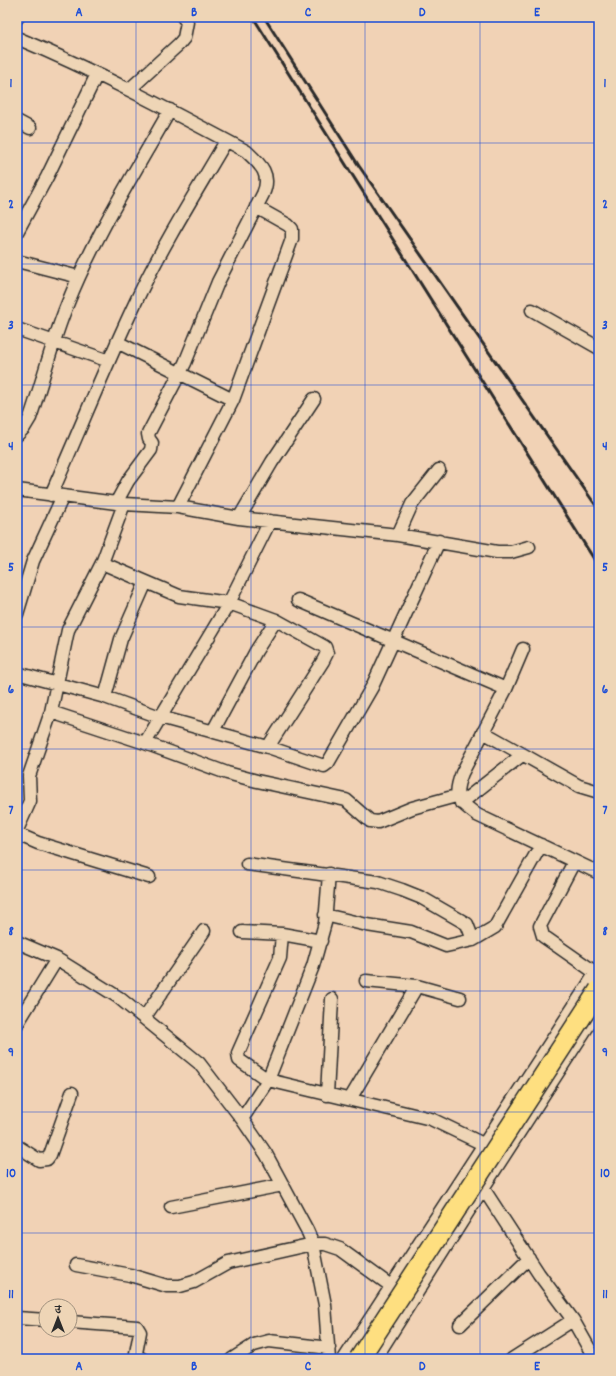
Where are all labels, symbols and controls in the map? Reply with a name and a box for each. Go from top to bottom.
text: A [75,4,83,23]
text: B [191,4,197,23]
text: C [305,4,312,23]
text: D [419,4,426,23]
text: E [534,4,541,23]
text: 1 [10,75,13,94]
text: 1 [604,75,607,94]
text: 2 [8,196,14,215]
text: 2 [602,196,608,215]
text: 3 [8,317,14,336]
text: 3 [602,317,608,336]
text: 4 [8,438,14,457]
text: 4 [602,438,608,457]
text: 5 [8,559,14,578]
text: 5 [602,559,608,578]
text: 6 [8,681,15,700]
text: 6 [602,681,609,700]
text: 7 [9,802,14,821]
text: 7 [603,802,608,821]
text: 8 [8,923,14,942]
text: 8 [602,923,608,942]
text: 9 [8,1044,14,1063]
text: 9 [602,1044,608,1063]
text: 10 [6,1165,16,1184]
text: 10 [600,1165,610,1184]
text: 11 [8,1286,14,1305]
text: 11 [602,1286,608,1305]
north arrow [38,1298,78,1338]
text: उ [54,1302,62,1318]
text: A [75,1358,83,1376]
text: B [191,1358,197,1376]
text: C [305,1358,312,1376]
text: D [419,1358,426,1376]
text: E [534,1358,541,1376]

